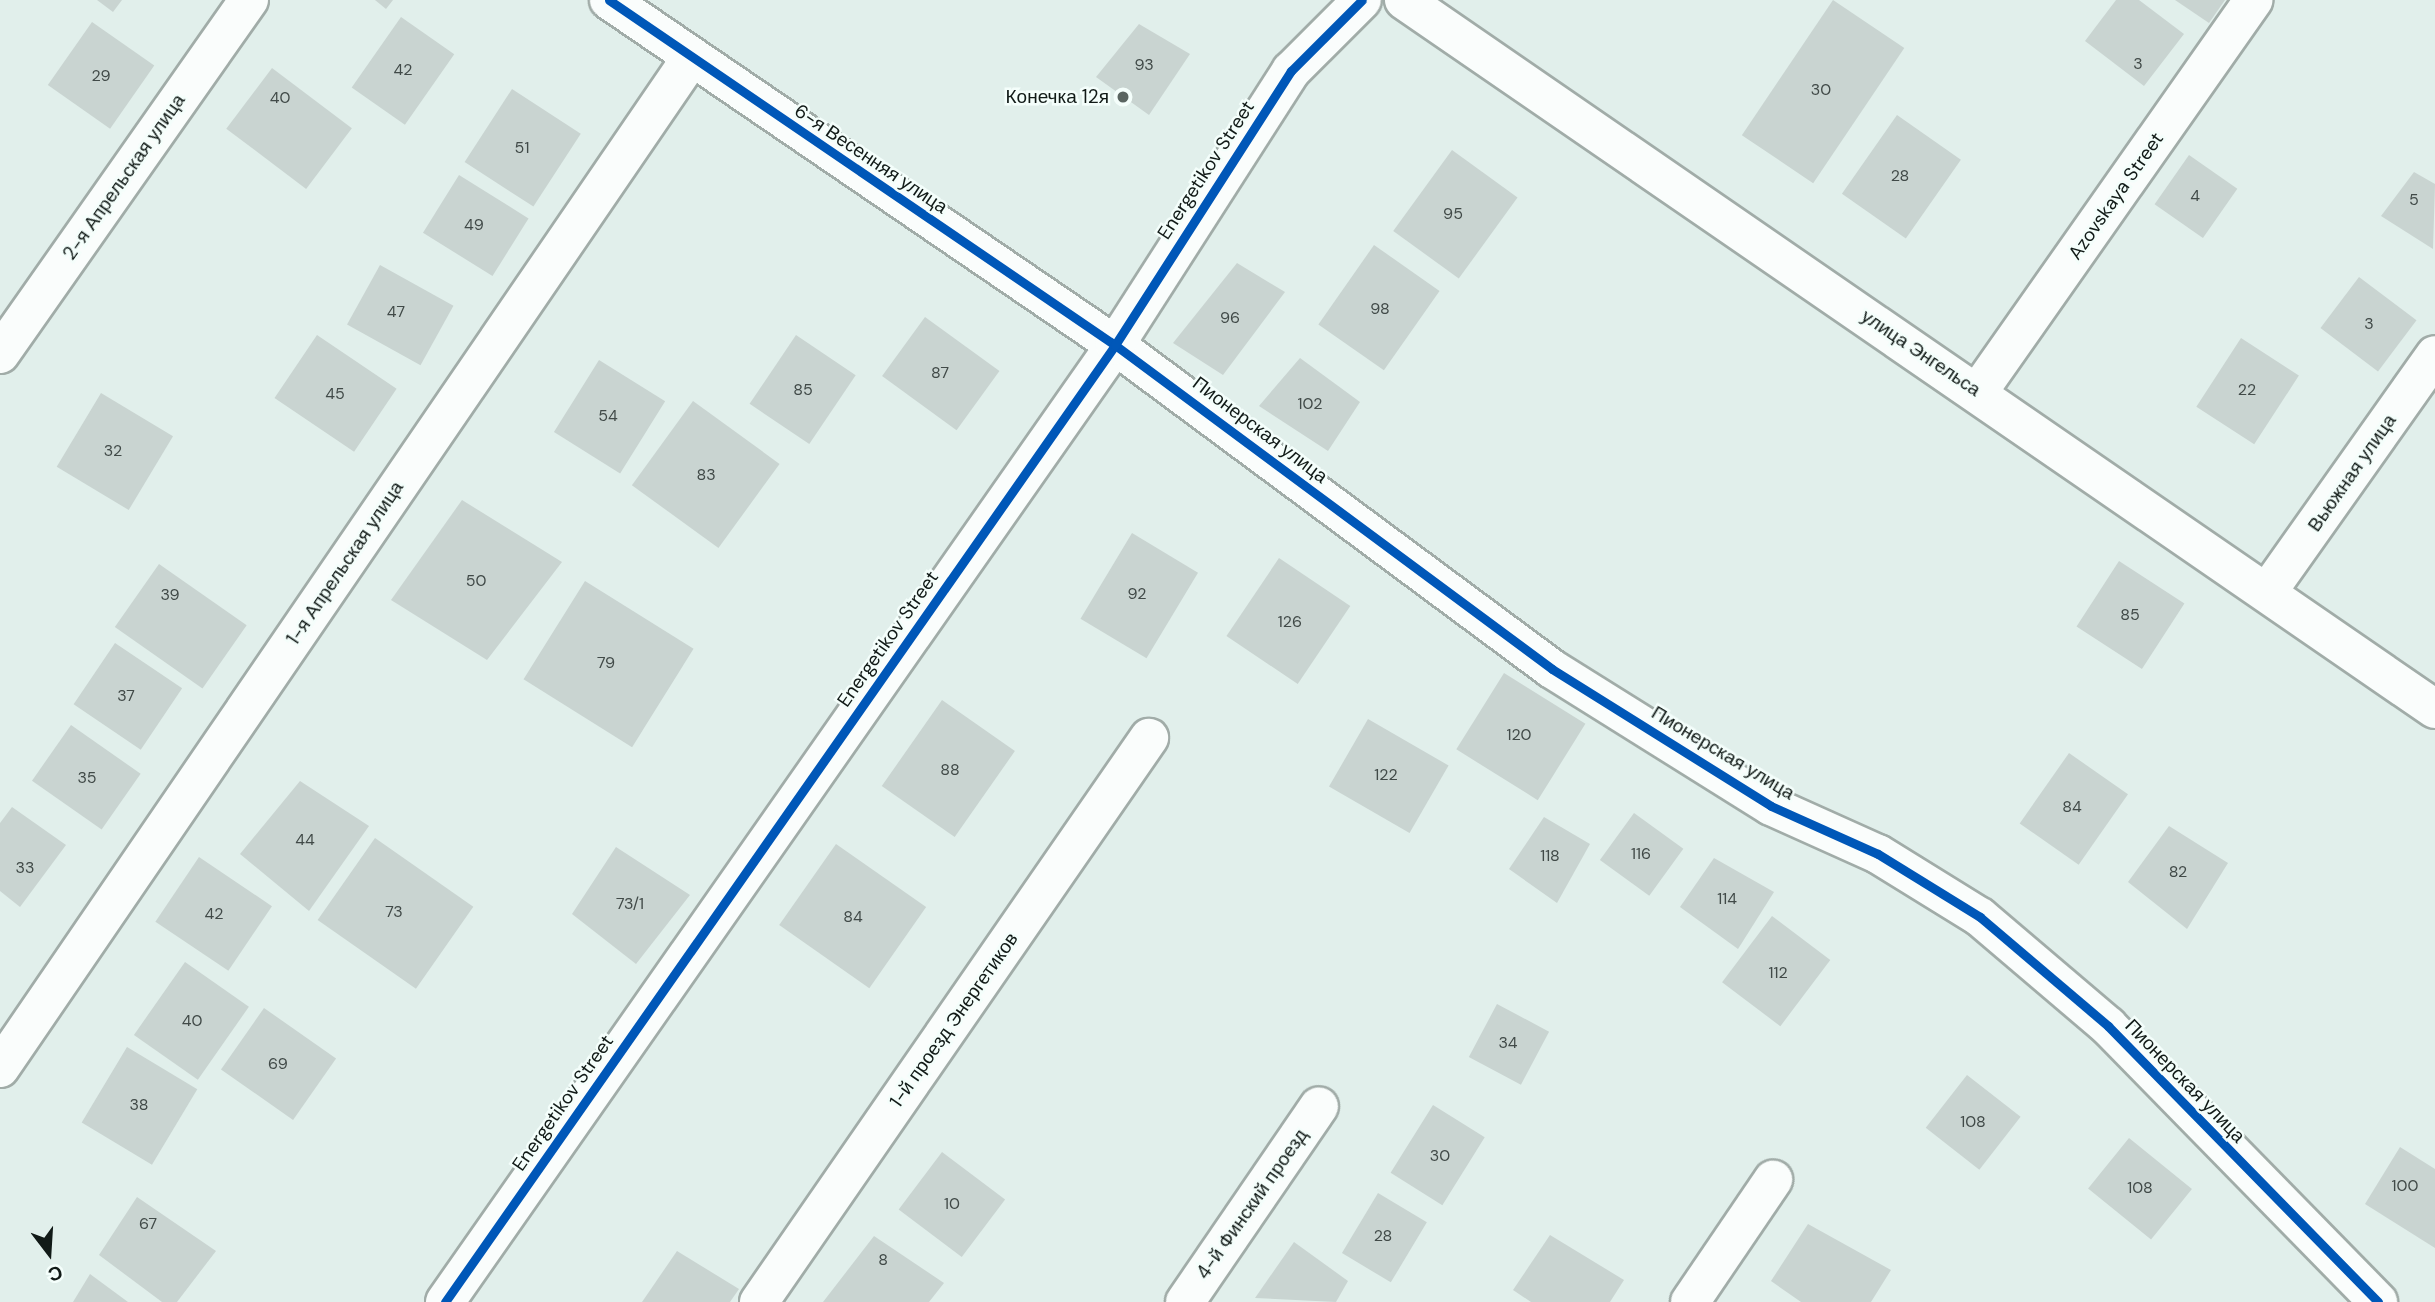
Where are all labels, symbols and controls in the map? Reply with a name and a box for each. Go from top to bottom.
house number: 3 [2133,54,2143,74]
house number: 93 [1134,55,1154,75]
house number: 42 [394,60,412,80]
house number: 29 [91,66,111,86]
house number: 30 [1811,80,1831,100]
place label: Конечка 12я [1006,86,1109,108]
house number: 40 [270,88,290,108]
marker: Конечка 12я [1115,89,1131,105]
street label: 2-я Апрельская улица [58,90,190,264]
street label: Energetikov Street [1153,96,1259,244]
street label: 6-я Весенняя улица [790,99,952,219]
street label: Azovskaya Street [2064,128,2168,264]
house number: 51 [515,138,529,158]
house number: 28 [1891,166,1909,186]
house number: 4 [2190,186,2200,206]
house number: 5 [2409,190,2419,210]
house number: 95 [1443,204,1463,224]
house number: 49 [464,215,484,235]
house number: 98 [1370,299,1390,319]
house number: 47 [387,302,405,322]
street label: улица Энгельса [1857,305,1985,401]
house number: 96 [1220,308,1240,328]
house number: 3 [2364,314,2374,334]
house number: 87 [931,363,949,383]
street label: Пионерская улица [1188,372,1332,488]
house number: 85 [793,380,813,400]
house number: 22 [2238,380,2256,400]
house number: 45 [325,384,345,404]
house number: 102 [1298,394,1322,414]
house number: 54 [598,406,618,426]
street label: Вьюжная улица [2303,410,2401,536]
house number: 32 [104,441,122,461]
house number: 83 [696,465,716,485]
street label: 1-я Апрельская улица [282,477,408,649]
street label: Energetikov Street [833,567,943,711]
house number: 50 [466,571,486,591]
house number: 92 [1128,584,1146,604]
house number: 39 [160,585,180,605]
house number: 85 [2120,605,2140,625]
house number: 126 [1278,612,1302,632]
house number: 79 [597,653,615,673]
house number: 37 [117,686,135,706]
street label: Пионерская улица [1647,701,1799,805]
house number: 120 [1507,725,1531,745]
house number: 88 [940,760,960,780]
house number: 122 [1374,765,1398,785]
house number: 35 [77,768,97,788]
house number: 84 [2062,797,2082,817]
house number: 44 [295,830,315,850]
house number: 116 [1631,844,1651,864]
house number: 118 [1540,846,1560,866]
house number: 33 [16,858,34,878]
house number: 82 [2169,862,2187,882]
house number: 114 [1717,889,1737,909]
house number: 73/1 [616,894,644,914]
house number: 73 [385,902,403,922]
house number: 42 [205,904,223,924]
house number: 84 [843,907,863,927]
street label: 1-й проезд Энергетиков [885,928,1023,1112]
house number: 112 [1768,963,1788,983]
house number: 40 [182,1011,202,1031]
street label: Пионерская улица [2120,1015,2250,1147]
street label: Energetikov Street [508,1031,618,1175]
house number: 34 [1498,1033,1518,1053]
house number: 69 [268,1054,288,1074]
house number: 38 [129,1095,149,1115]
house number: 108 [1960,1112,1986,1132]
street label: 4-й Финский проезд [1192,1125,1312,1283]
house number: 30 [1430,1146,1450,1166]
house number: 100 [2392,1176,2418,1196]
house number: 108 [2127,1178,2153,1198]
house number: 10 [944,1194,960,1214]
house number: 67 [139,1214,157,1234]
north arrow [14,1218,84,1288]
house number: 28 [1374,1226,1392,1246]
house number: 8 [878,1250,888,1270]
text: С [45,1260,66,1288]

